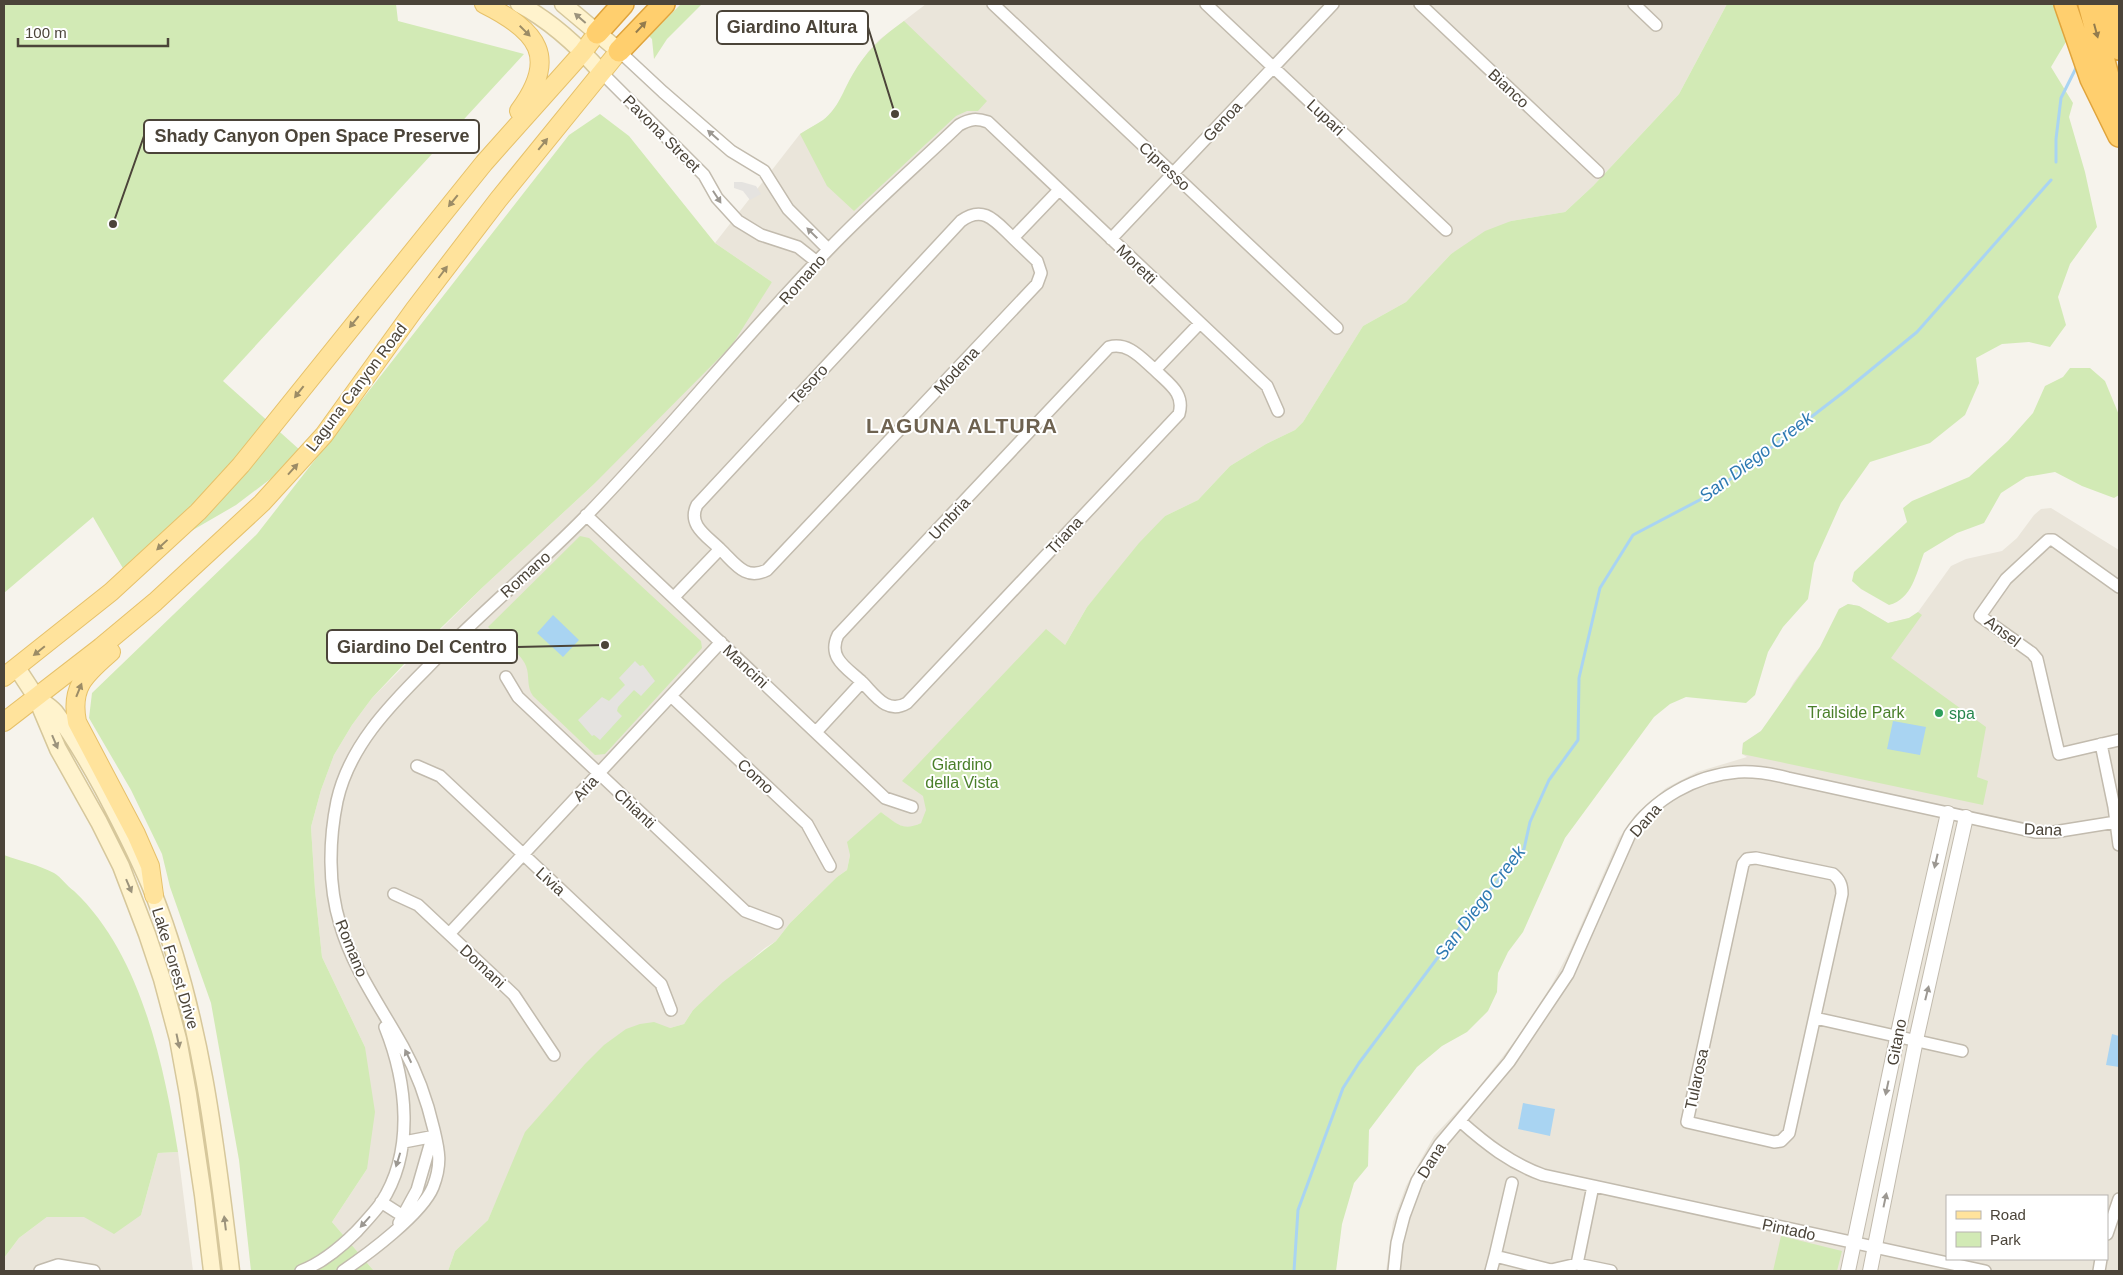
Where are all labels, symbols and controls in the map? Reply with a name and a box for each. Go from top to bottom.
callout: Giardino Altura [717,11,868,44]
one-way arrow [574,13,587,24]
scale bar [18,15,168,47]
text: Giardino Altura [727,17,858,37]
one-way arrow [635,21,647,33]
one-way arrow [2092,23,2100,38]
text: 100 m [25,24,67,41]
one-way arrow [518,24,530,36]
street label: Bianco [1485,65,1532,111]
street label: Pavona Street [620,91,704,176]
street label: Lupari [1304,96,1348,139]
street label: Genoa [1200,98,1245,145]
callout: Shady Canyon Open Space Preserve [144,120,479,153]
text: Shady Canyon Open Space Preserve [154,126,470,146]
one-way arrow [707,130,719,141]
one-way arrow [538,137,549,150]
street label: Cipresso [1136,139,1194,194]
one-way arrow [713,190,722,204]
one-way arrow [448,194,459,207]
one-way arrow [806,227,818,239]
street label: Moretti [1113,241,1160,287]
street label: Romano [776,251,829,307]
one-way arrow [438,265,448,279]
one-way arrow [349,316,360,329]
street label: Laguna Canyon Road [303,320,410,455]
street label: Modena [930,343,982,397]
street label: Tesoro [786,361,831,408]
one-way arrow [293,385,304,398]
water label: San Diego Creek [1695,407,1818,506]
district label: LAGUNA ALTURA [866,414,1058,437]
one-way arrow [287,462,298,475]
street label: Umbria [926,494,973,543]
street label: Triana [1043,513,1086,558]
one-way arrow [157,539,169,551]
street label: Romano [497,548,554,601]
street label: Ansel [1982,613,2024,650]
callout: Giardino Del Centro [327,630,517,663]
text: Giardino Del Centro [337,637,507,657]
street label: Mancini [720,641,772,691]
one-way arrow [32,645,45,656]
one-way arrow [75,683,83,697]
park label: Trailside Park [1807,704,1906,721]
place label: spa [1949,705,1975,722]
marker: spa [1933,707,1945,719]
one-way arrow [51,735,59,749]
street label: Como [734,756,777,797]
park label: Giardino della Vista [925,756,999,791]
street label: Aria [569,772,601,805]
street label: Chianti [611,785,659,832]
street label: Dana [1626,800,1664,840]
street label: Dana [2024,820,2062,839]
water label: San Diego Creek [1431,841,1530,964]
one-way arrow [1932,853,1940,868]
street label: Livia [533,864,569,899]
one-way arrow [125,879,133,894]
street label: Lake Forest Drive [149,905,202,1031]
street label: Romano [332,917,371,979]
street label: Domani [457,941,509,991]
one-way arrow [1924,985,1932,1000]
street label: Gitano [1884,1017,1909,1067]
one-way arrow [174,1033,182,1048]
street label: Tularosa [1682,1047,1711,1111]
one-way arrow [403,1049,412,1064]
one-way arrow [1883,1080,1891,1095]
street label: Dana [1414,1139,1449,1181]
one-way arrow [394,1152,402,1167]
one-way arrow [1882,1191,1890,1207]
legend [1946,1195,2108,1260]
text: Road [1990,1206,2026,1223]
one-way arrow [221,1215,229,1231]
one-way arrow [359,1215,371,1227]
street label: Pintado [1761,1216,1817,1243]
text: Park [1990,1231,2021,1248]

